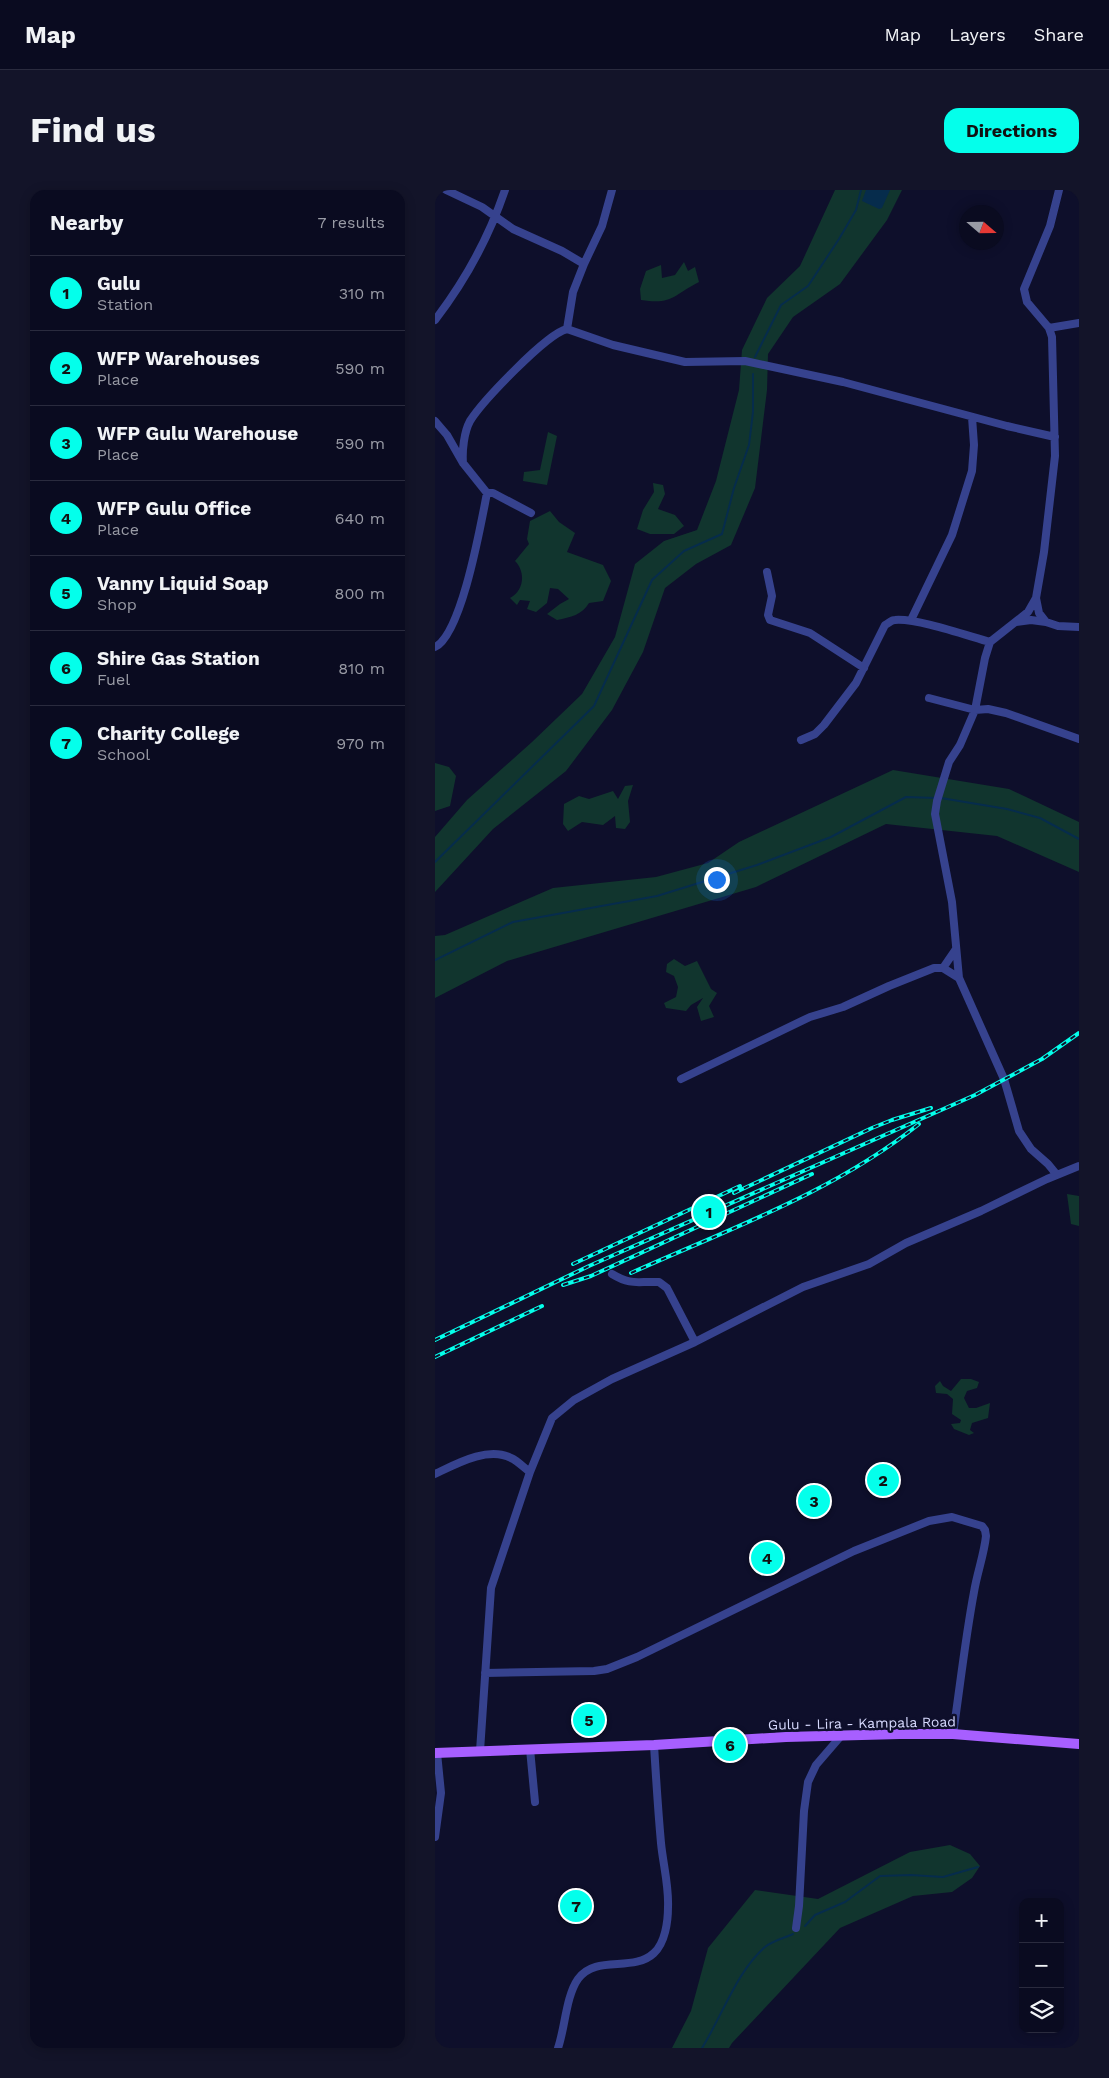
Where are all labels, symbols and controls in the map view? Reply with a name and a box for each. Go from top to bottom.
text: Map [25,21,76,49]
text: Map [884,24,921,45]
text: Layers [949,24,1006,45]
text: Share [1034,24,1084,45]
button: Directions [944,108,1079,153]
text: Find us [30,109,156,151]
north arrow [959,205,1004,250]
text: Nearby [50,210,123,235]
text: 7 results [318,213,385,232]
text: Gulu [97,272,140,295]
text: 1 [63,284,69,303]
text: 310 m [339,284,385,303]
text: Station [97,295,153,314]
text: WFP Warehouses [97,347,260,370]
text: 2 [61,359,71,378]
text: 590 m [335,359,385,378]
text: Place [97,370,139,389]
text: WFP Gulu Warehouse [97,422,298,445]
text: 3 [61,434,71,453]
text: 590 m [335,434,385,453]
text: Place [97,445,139,464]
text: WFP Gulu Office [97,497,251,520]
text: 4 [61,509,71,528]
text: 640 m [335,509,385,528]
text: Place [97,520,139,539]
text: Vanny Liquid Soap [97,572,269,595]
text: 5 [61,584,71,603]
text: 800 m [335,584,385,603]
text: Shop [97,595,137,614]
text: Shire Gas Station [97,647,260,670]
text: 6 [61,659,71,678]
text: 810 m [338,659,385,678]
text: Fuel [97,670,130,689]
text: Charity College [97,722,240,745]
text: 7 [61,734,71,753]
text: 970 m [336,734,385,753]
text: School [97,745,150,764]
your location [704,867,730,893]
pin: 1 [693,1193,725,1231]
pin: 2 [867,1461,899,1499]
pin: 3 [798,1482,830,1520]
pin: 4 [751,1539,783,1577]
pin: 5 [573,1701,605,1739]
street label: Gulu - Lira - Kampala Road [768,1713,956,1733]
pin: 6 [714,1726,746,1764]
pin: 7 [560,1887,592,1925]
map controls [1019,1898,1064,2033]
button: + [1019,1898,1064,1943]
button: − [1019,1943,1064,1988]
button: layers [1019,1988,1064,2033]

